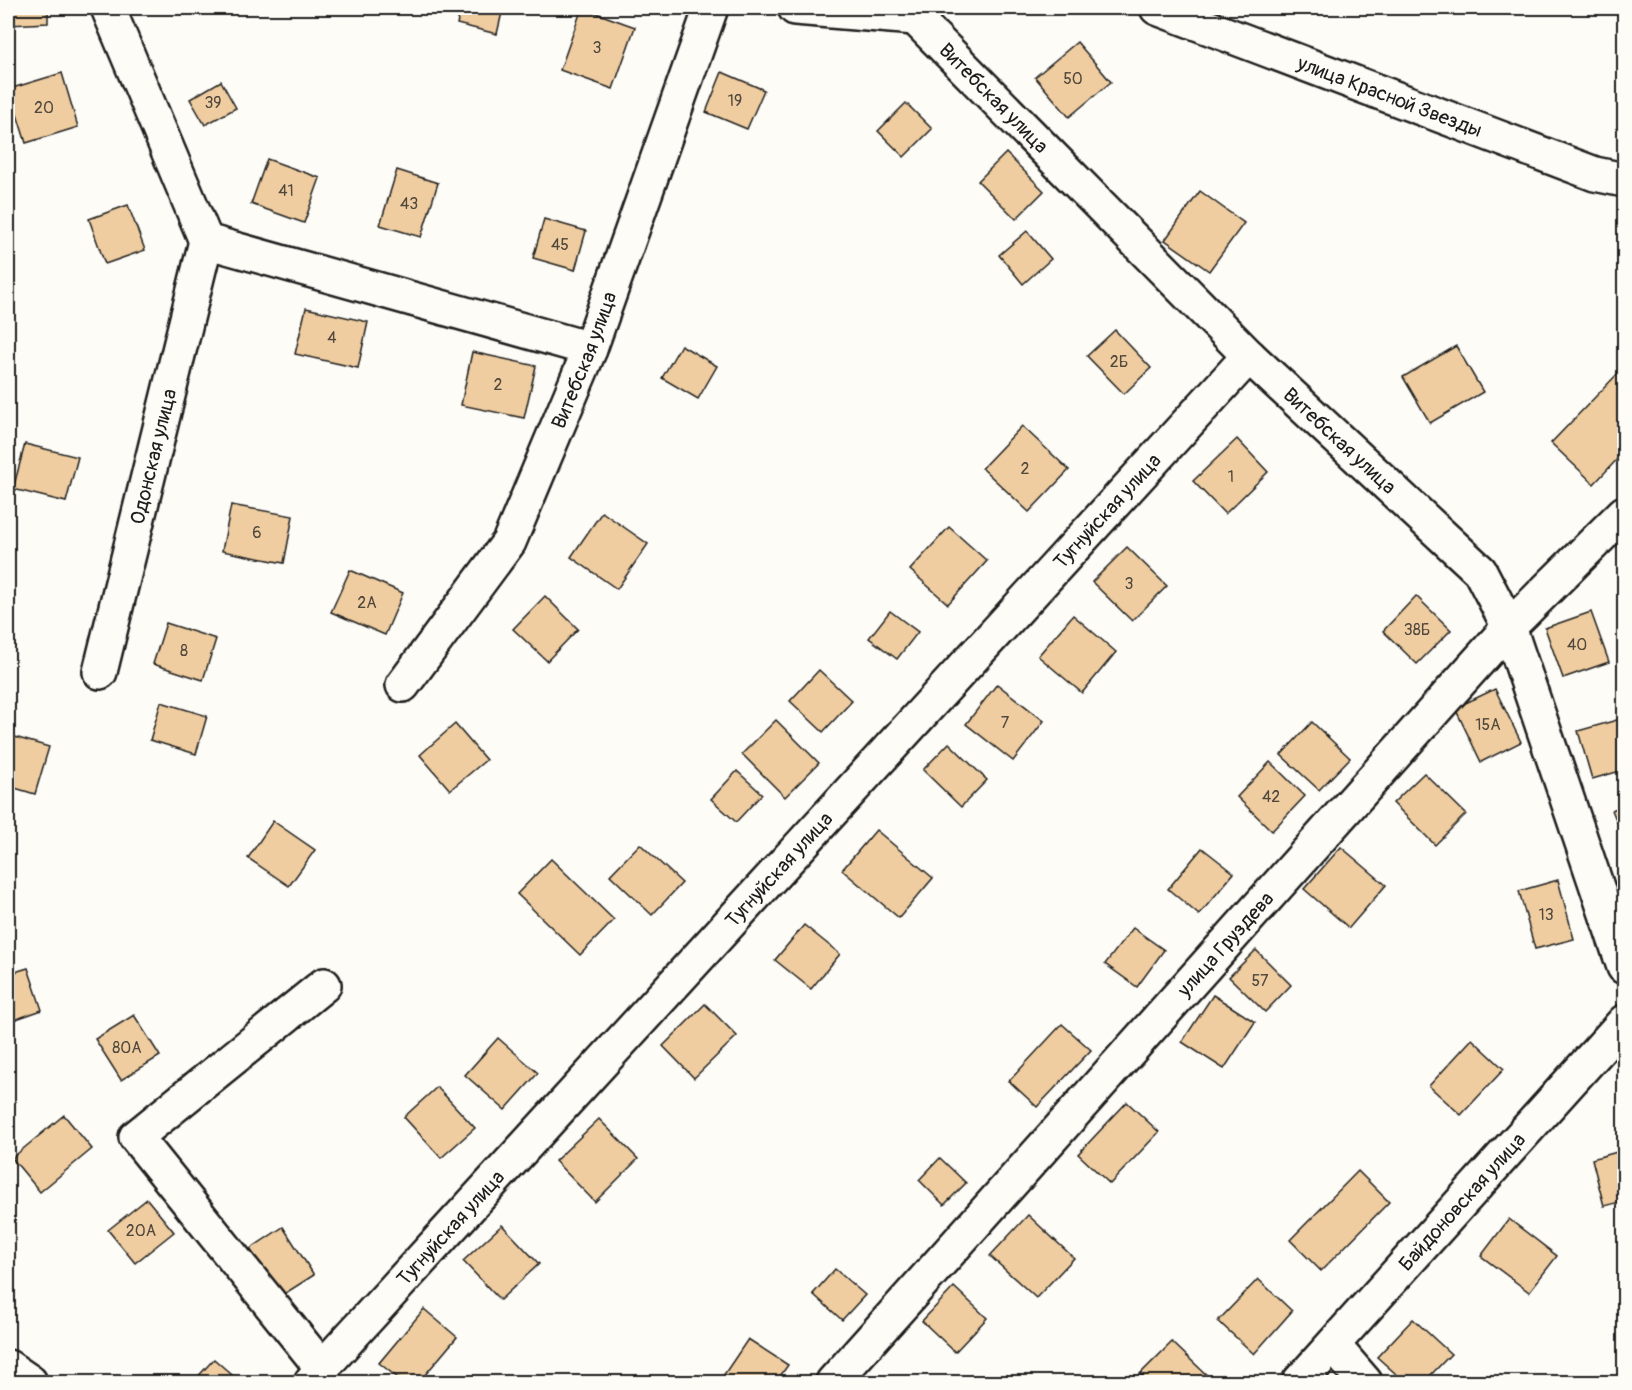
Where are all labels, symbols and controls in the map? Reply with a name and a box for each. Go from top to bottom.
house number: 3 [593,38,602,58]
street label: Витебская улица [934,38,1054,158]
street label: улица Красной Звезды [1293,50,1486,143]
house number: 50 [1063,69,1083,89]
house number: 19 [728,91,742,111]
house number: 39 [204,93,222,113]
house number: 20 [34,98,54,118]
house number: 41 [278,181,294,201]
house number: 43 [400,194,418,214]
house number: 45 [551,235,569,255]
street label: Витебская улица [546,288,622,432]
house number: 4 [327,328,337,348]
house number: 2Б [1110,352,1128,372]
house number: 2 [494,375,503,395]
street label: Витебская улица [1278,382,1402,499]
street label: Одонская улица [124,386,182,527]
street label: Тугнуйская улица [1048,448,1166,574]
house number: 2 [1021,459,1030,479]
house number: 1 [1228,467,1234,487]
house number: 6 [252,523,262,543]
house number: 3 [1125,574,1134,594]
house number: 2А [357,593,377,613]
house number: 38Б [1404,620,1430,640]
house number: 40 [1567,635,1587,655]
house number: 8 [180,641,188,661]
house number: 7 [1001,713,1010,733]
house number: 15А [1475,715,1501,735]
house number: 42 [1262,787,1280,807]
street label: Тугнуйская улица [720,806,838,932]
street label: улица Груздева [1171,886,1279,1002]
house number: 13 [1538,905,1554,925]
house number: 57 [1251,971,1269,991]
house number: 80А [112,1038,142,1058]
street label: Байдоновская улица [1393,1127,1531,1276]
street label: Тугнуйская улица [391,1165,510,1291]
house number: 20А [126,1221,156,1241]

